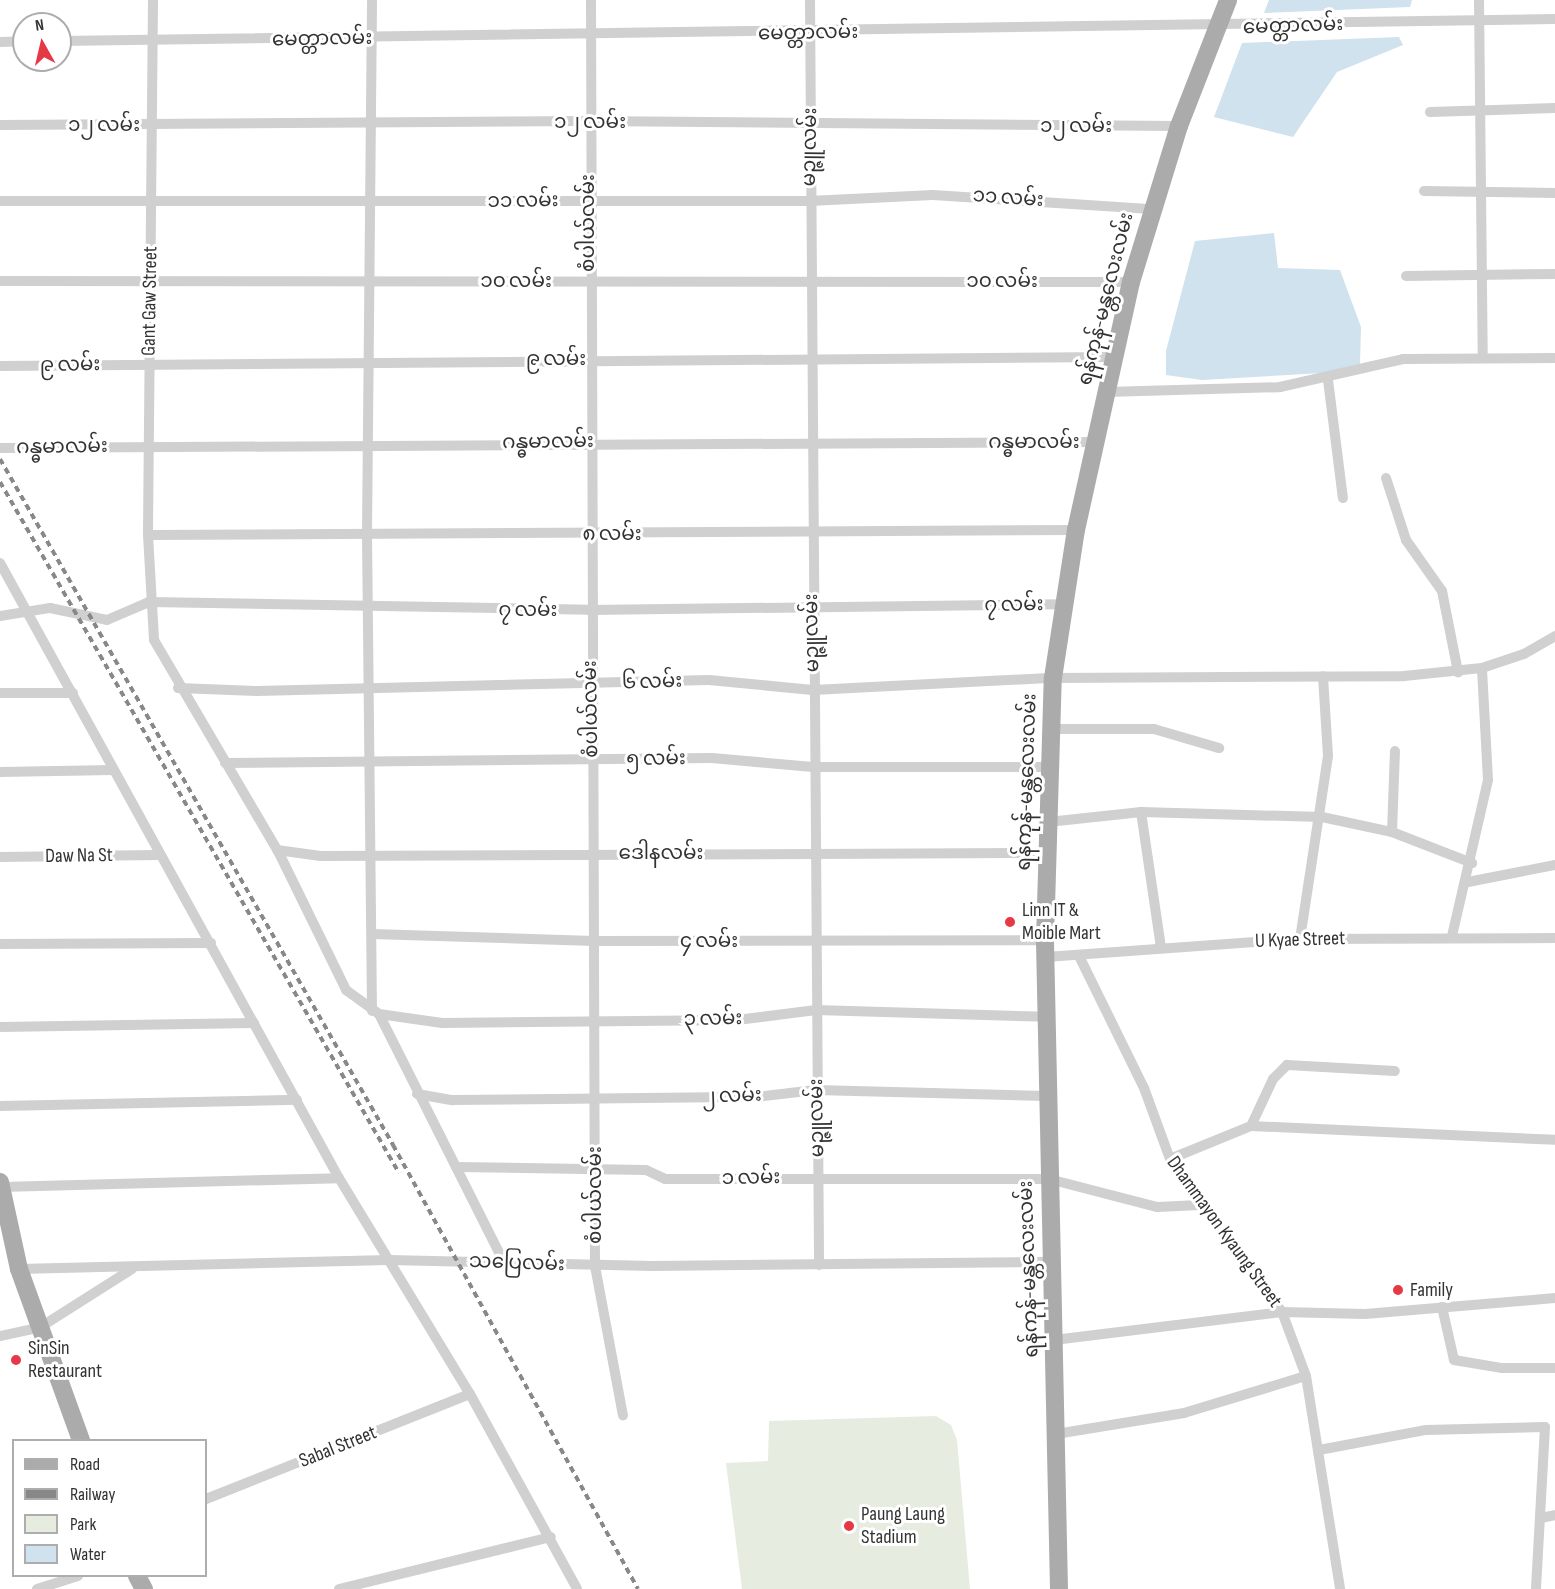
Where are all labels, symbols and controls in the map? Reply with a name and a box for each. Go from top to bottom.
north arrow [12,12,72,72]
street label: မေတ္တာလမ်း [1242,12,1344,40]
text: N [34,16,45,36]
street label: မေတ္တာလမ်း [758,20,858,46]
street label: မေတ္တာလမ်း [272,26,372,52]
street label: မဉ္ဇူလမ်း [797,107,823,187]
street label: ၁၂ လမ်း [554,110,626,134]
street label: ၁၂ လမ်း [68,113,140,137]
street label: ၁၂ လမ်း [1040,114,1112,138]
street label: စံပါယ်လမ်း [576,174,600,272]
street label: ၁၁ လမ်း [972,184,1044,212]
street label: ၁၁ လမ်း [487,188,559,214]
street label: ရန်ကုန်-မန္တလေးလမ်း [1073,210,1139,388]
street label: Gant Gaw Street [137,246,163,356]
street label: ၁၀ လမ်း [480,269,552,293]
street label: ၁၀ လမ်း [966,269,1038,293]
street label: ၉ လမ်း [526,347,586,371]
street label: ၉ လမ်း [40,352,100,378]
street label: ဂန္ဓမာလမ်း [502,429,594,455]
street label: ဂန္ဓမာလမ်း [988,430,1080,454]
street label: ဂန္ဓမာလမ်း [16,434,108,460]
street label: ၈ လမ်း [582,522,642,546]
street label: ၇ လမ်း [984,592,1044,618]
street label: မဉ္ဇူလမ်း [799,593,825,673]
street label: ၇ လမ်း [498,598,558,622]
street label: စံပါယ်လမ်း [578,660,604,758]
street label: ၆ လမ်း [621,669,683,695]
street label: ရန်ကုန်-မန္တလေးလမ်း [1012,693,1042,871]
street label: ၅ လမ်း [626,746,686,772]
street label: ဒေါနလမ်း [619,841,703,865]
street label: Daw Na St [45,843,113,869]
place label: Linn IT & Moible Mart [1022,898,1101,945]
marker: Linn IT & Moible Mart [1003,915,1017,929]
street label: U Kyae Street [1255,926,1345,954]
street label: ၄ လမ်း [680,929,738,953]
street label: ၃ လမ်း [684,1006,742,1032]
street label: မဉ္ဇူလမ်း [804,1078,830,1158]
street label: ၂ လမ်း [702,1083,762,1109]
street label: စံပါယ်လမ်း [583,1146,607,1244]
street label: Dhammayon Kyaung Street [1161,1152,1287,1312]
street label: ၁ လမ်း [721,1165,781,1191]
street label: ရန်ကုန်-မန္တလေးလမ်း [1014,1180,1044,1358]
street label: သပြေလမ်း [469,1249,565,1277]
place label: Family [1410,1278,1453,1302]
marker: Family [1391,1283,1405,1297]
place label: SinSin Restaurant [28,1336,102,1383]
marker: SinSin Restaurant [9,1353,23,1367]
street label: Sabal Street [296,1421,380,1473]
legend [12,1439,207,1577]
text: Road [70,1454,100,1475]
text: Railway [70,1484,115,1505]
place label: Paung Laung Stadium [861,1502,945,1549]
text: Park [70,1514,96,1535]
marker: Paung Laung Stadium [842,1519,856,1533]
text: Water [70,1544,106,1565]

